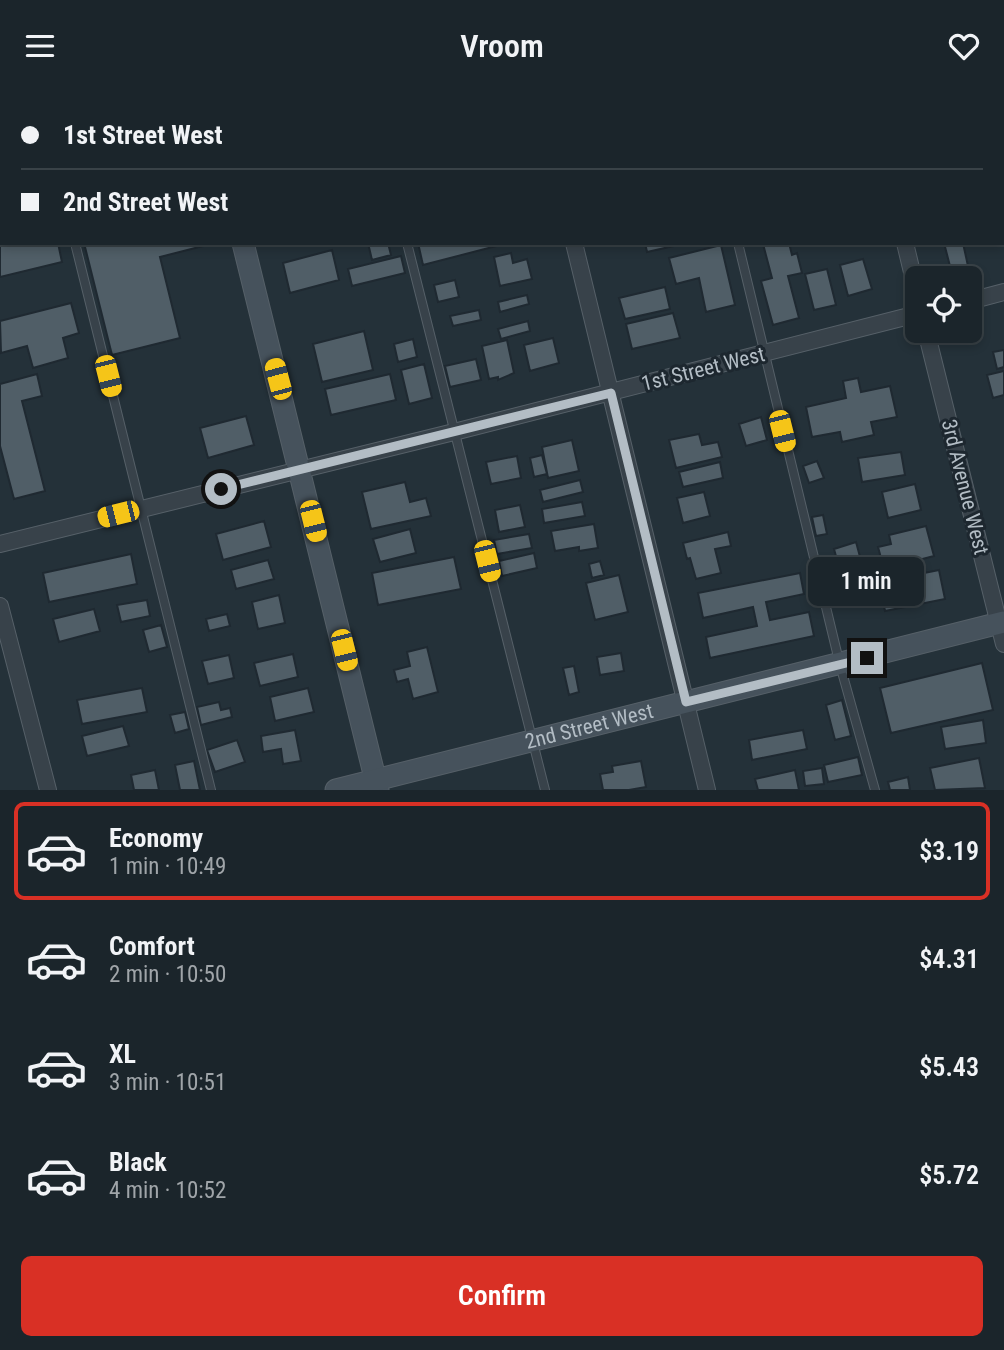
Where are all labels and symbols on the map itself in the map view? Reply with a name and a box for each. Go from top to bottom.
street label: 1st Street West [639,342,767,396]
car [93,353,124,399]
car [263,356,294,402]
car [767,408,798,454]
street label: 3rd Avenue West [937,417,993,557]
route start [205,473,237,505]
car [298,498,329,544]
car [96,499,141,529]
car [472,538,503,584]
callout: 1 min [809,557,925,605]
car [329,627,360,673]
route end [851,642,883,674]
street label: 2nd Street West [523,699,656,754]

